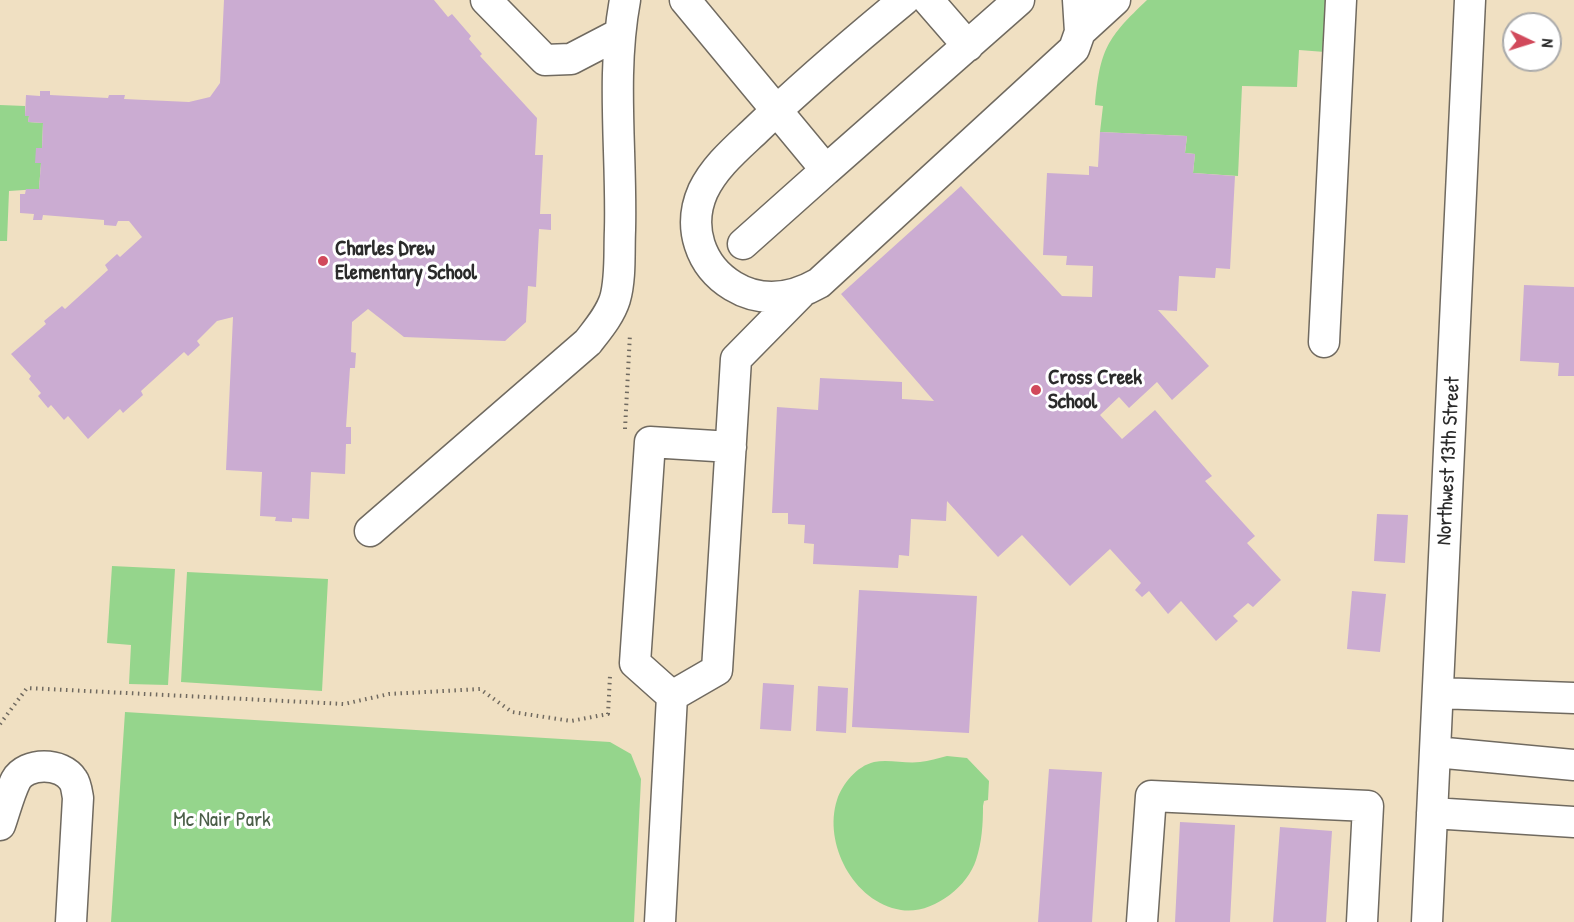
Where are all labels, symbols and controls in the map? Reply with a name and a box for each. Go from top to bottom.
north arrow [1502,12,1562,72]
text: N [1537,38,1559,48]
place label: Charles Drew Elementary School [335,236,477,286]
marker: Charles Drew Elementary School [316,254,330,268]
place label: Cross Creek School [1048,365,1142,415]
street label: Northwest 13th Street [1432,376,1466,546]
marker: Cross Creek School [1029,383,1043,397]
park label: Mc Nair Park [173,807,271,833]

